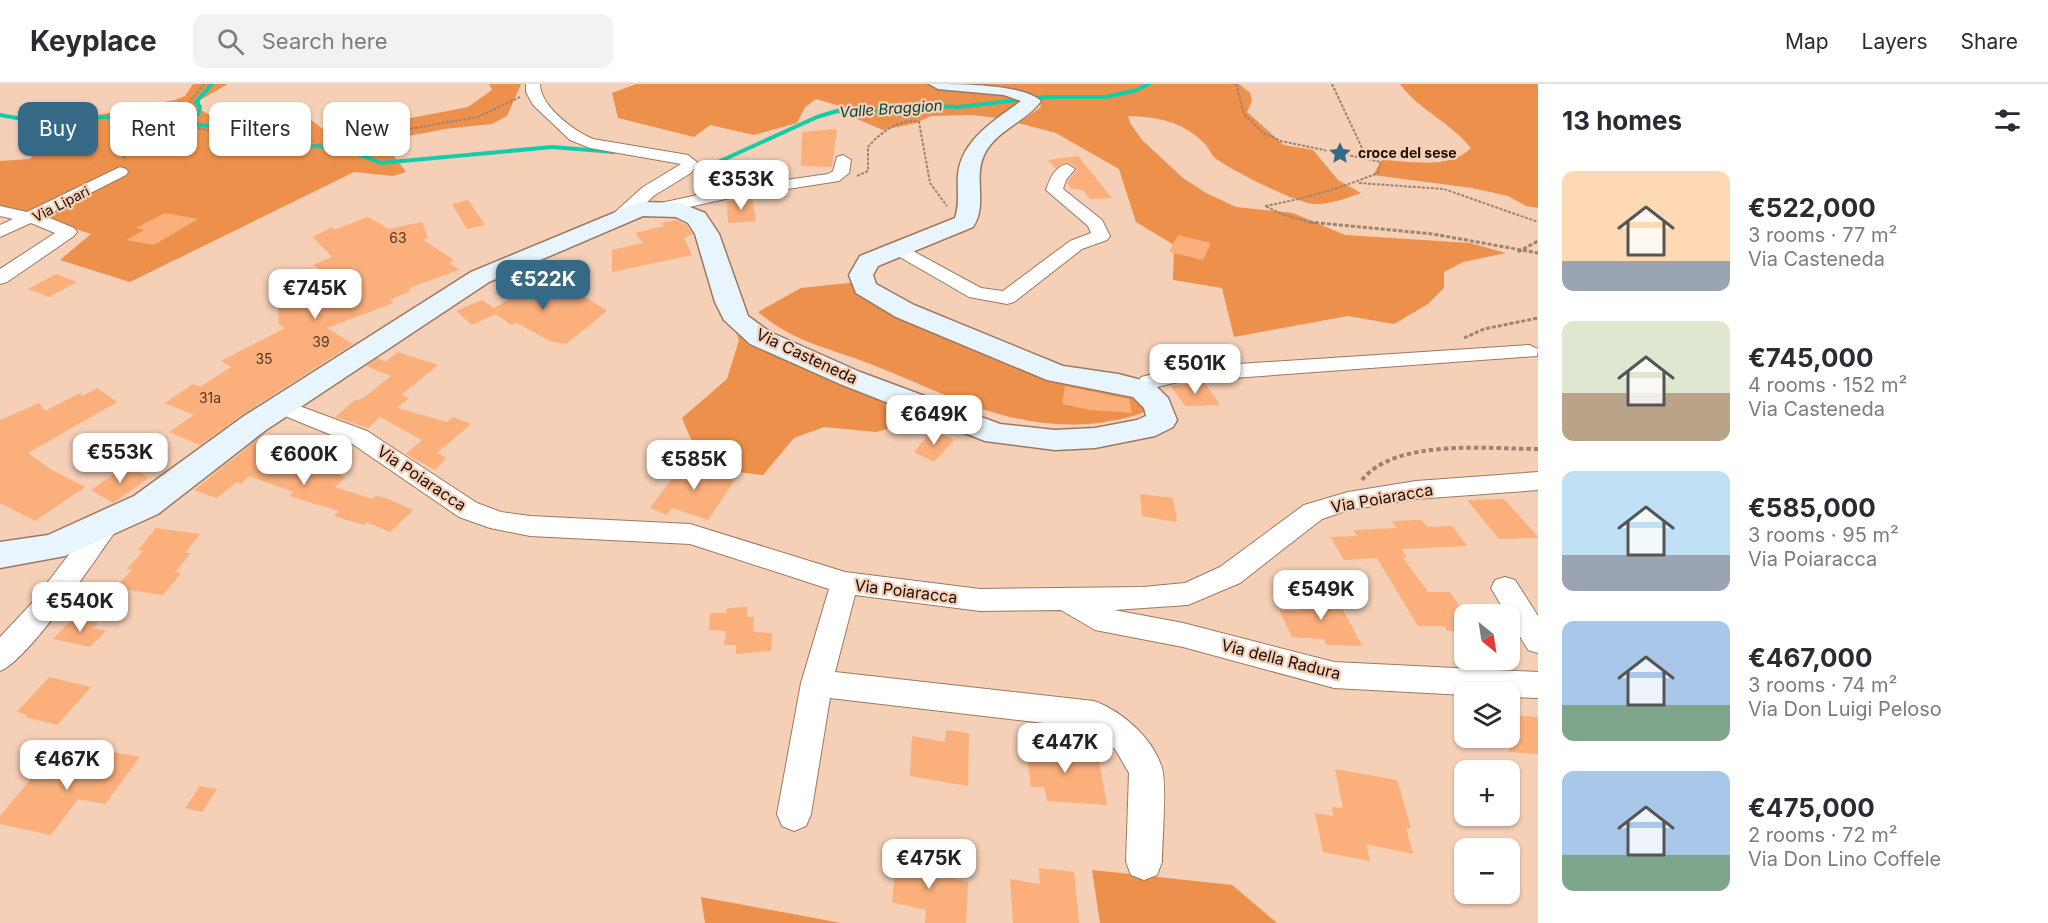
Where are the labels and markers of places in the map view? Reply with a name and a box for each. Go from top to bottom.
place icon: croce del sese [1327,140,1353,166]
place label: croce del sese [1358,144,1457,161]
pin: €353K [699,160,783,211]
pin: €522K [501,260,585,311]
pin: €745K [273,269,357,320]
pin: €501K [1153,344,1237,395]
pin: €649K [892,395,976,446]
pin: €553K [78,433,162,484]
pin: €600K [262,435,346,486]
pin: €585K [652,440,736,491]
pin: €549K [1279,570,1363,621]
pin: €540K [38,582,122,633]
pin: €447K [1023,723,1107,774]
pin: €467K [25,740,109,791]
pin: €475K [887,839,971,890]

